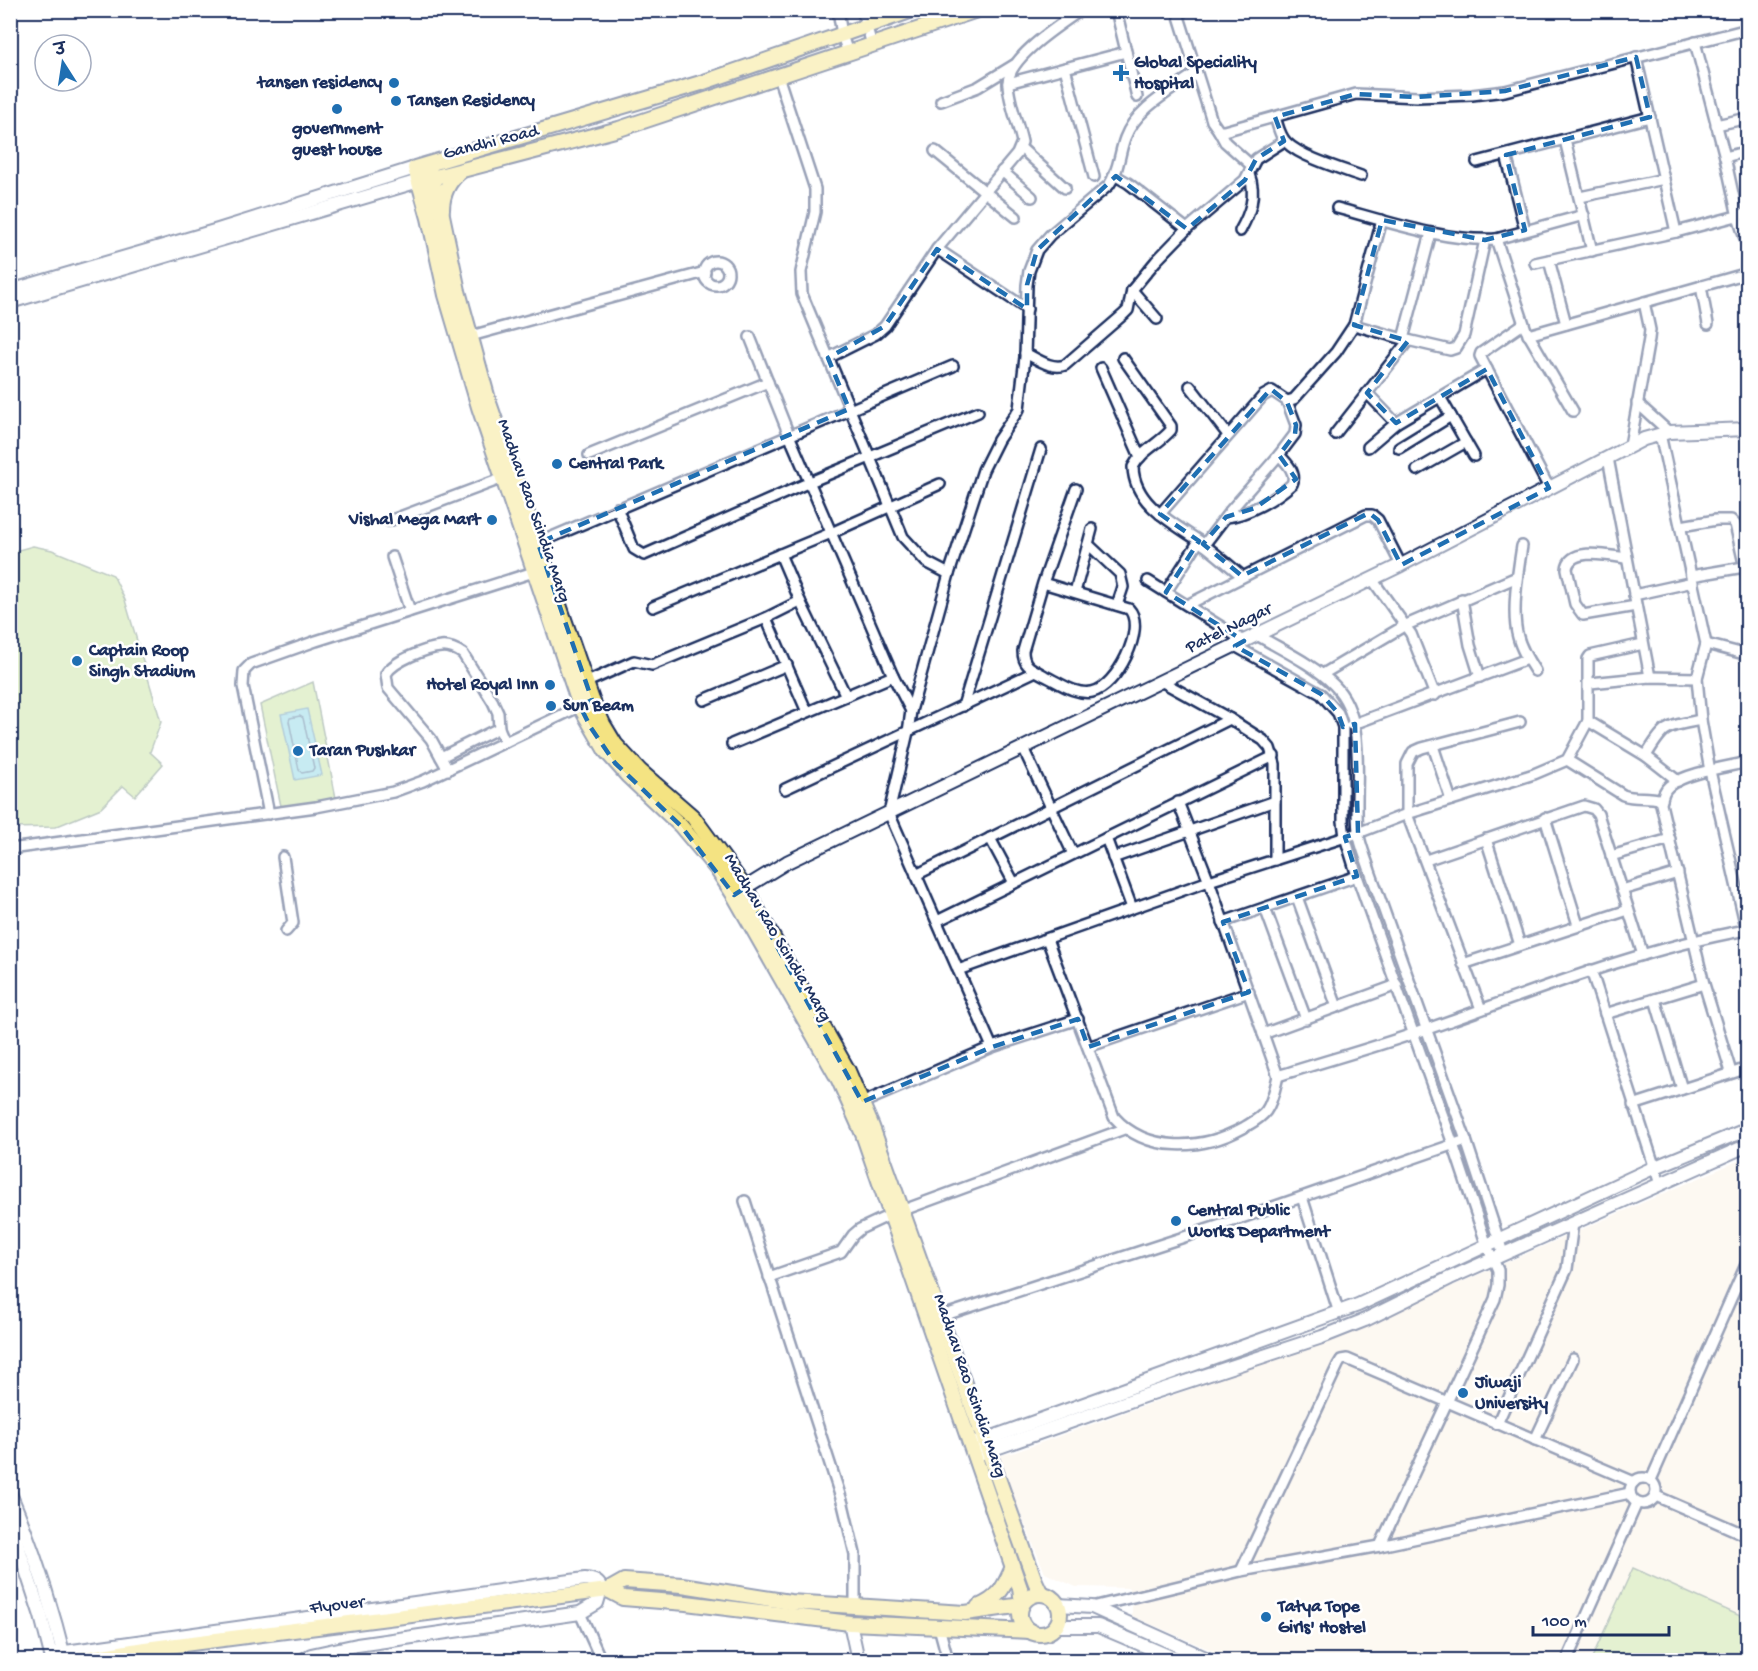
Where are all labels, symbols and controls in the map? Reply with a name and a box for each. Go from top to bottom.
north arrow [33,33,93,93]
text: उ [51,41,69,63]
place label: Global Speciality Hospital [1134,53,1257,95]
marker: Global Speciality Hospital [1112,64,1130,82]
place label: tansen residency [256,73,382,94]
marker: tansen residency [387,76,401,90]
place label: Tansen Residency [406,91,535,112]
marker: Tansen Residency [389,94,403,108]
marker: government guest house [330,102,344,116]
place label: government guest house [291,119,384,161]
street label: Gandhi Road [441,121,542,165]
street label: Madhav Rao Scindia Marg [492,417,574,605]
place label: Central Park [568,454,665,475]
marker: Central Park [550,457,564,471]
place label: Vishal Mega Mart [348,510,482,531]
marker: Vishal Mega Mart [485,513,499,527]
street label: Patel Nagar [1182,598,1277,659]
place label: Captain Roop Singh Stadium [88,641,196,683]
marker: Captain Roop Singh Stadium [70,654,84,668]
place label: Hotel Royal Inn [426,675,538,696]
marker: Hotel Royal Inn [543,678,557,692]
place label: Sun Beam [563,696,634,717]
marker: Sun Beam [544,699,558,713]
place label: Taran Pushkar [308,741,418,762]
marker: Taran Pushkar [291,744,305,758]
street label: Madhav Rao Scindia Marg [718,850,836,1026]
place label: Central Public Works Department [1187,1201,1331,1243]
marker: Central Public Works Department [1169,1214,1183,1228]
street label: Madhav Rao Scindia Marg [928,1292,1010,1480]
place label: Jiwaji University [1474,1373,1548,1415]
marker: Jiwaji University [1456,1386,1470,1400]
street label: Flyover [307,1592,367,1620]
place label: Tatya Tope Girls' Hostel [1276,1597,1366,1639]
scale bar [1533,1599,1670,1637]
marker: Tatya Tope Girls' Hostel [1259,1610,1273,1624]
text: 100 m [1541,1612,1587,1633]

